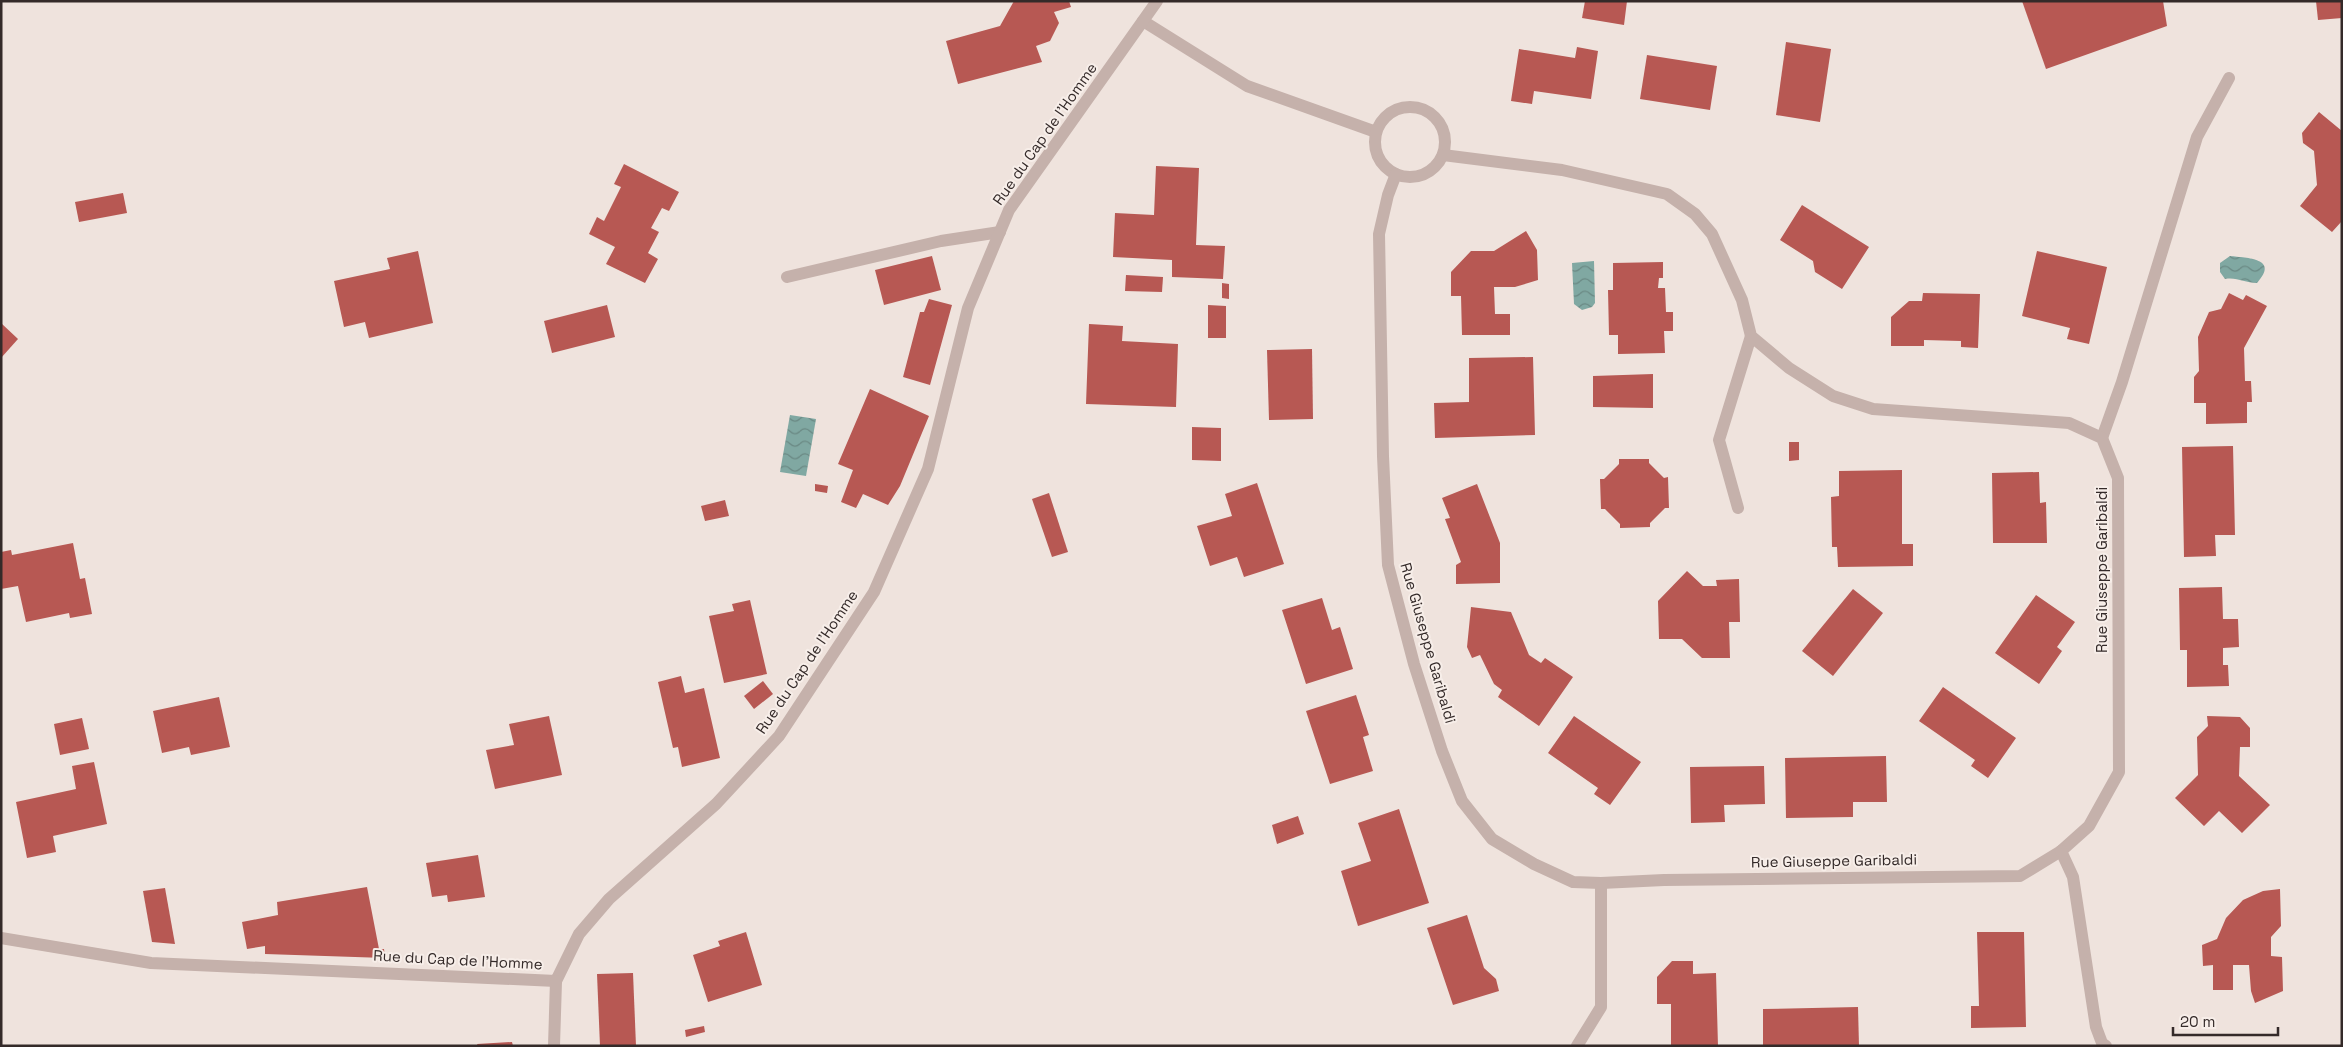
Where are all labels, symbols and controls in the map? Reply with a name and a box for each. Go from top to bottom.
street label: Rue du Cap de l'Homme [988,59,1101,209]
street label: Rue Giuseppe Garibaldi [2092,487,2111,653]
street label: Rue Giuseppe Garibaldi [1396,560,1461,725]
street label: Rue du Cap de l'Homme [751,586,862,737]
street label: Rue Giuseppe Garibaldi [1751,850,1917,871]
street label: Rue du Cap de l'Homme [373,946,543,973]
scale bar [2173,1004,2278,1036]
text: 20 m [2180,1012,2215,1031]

